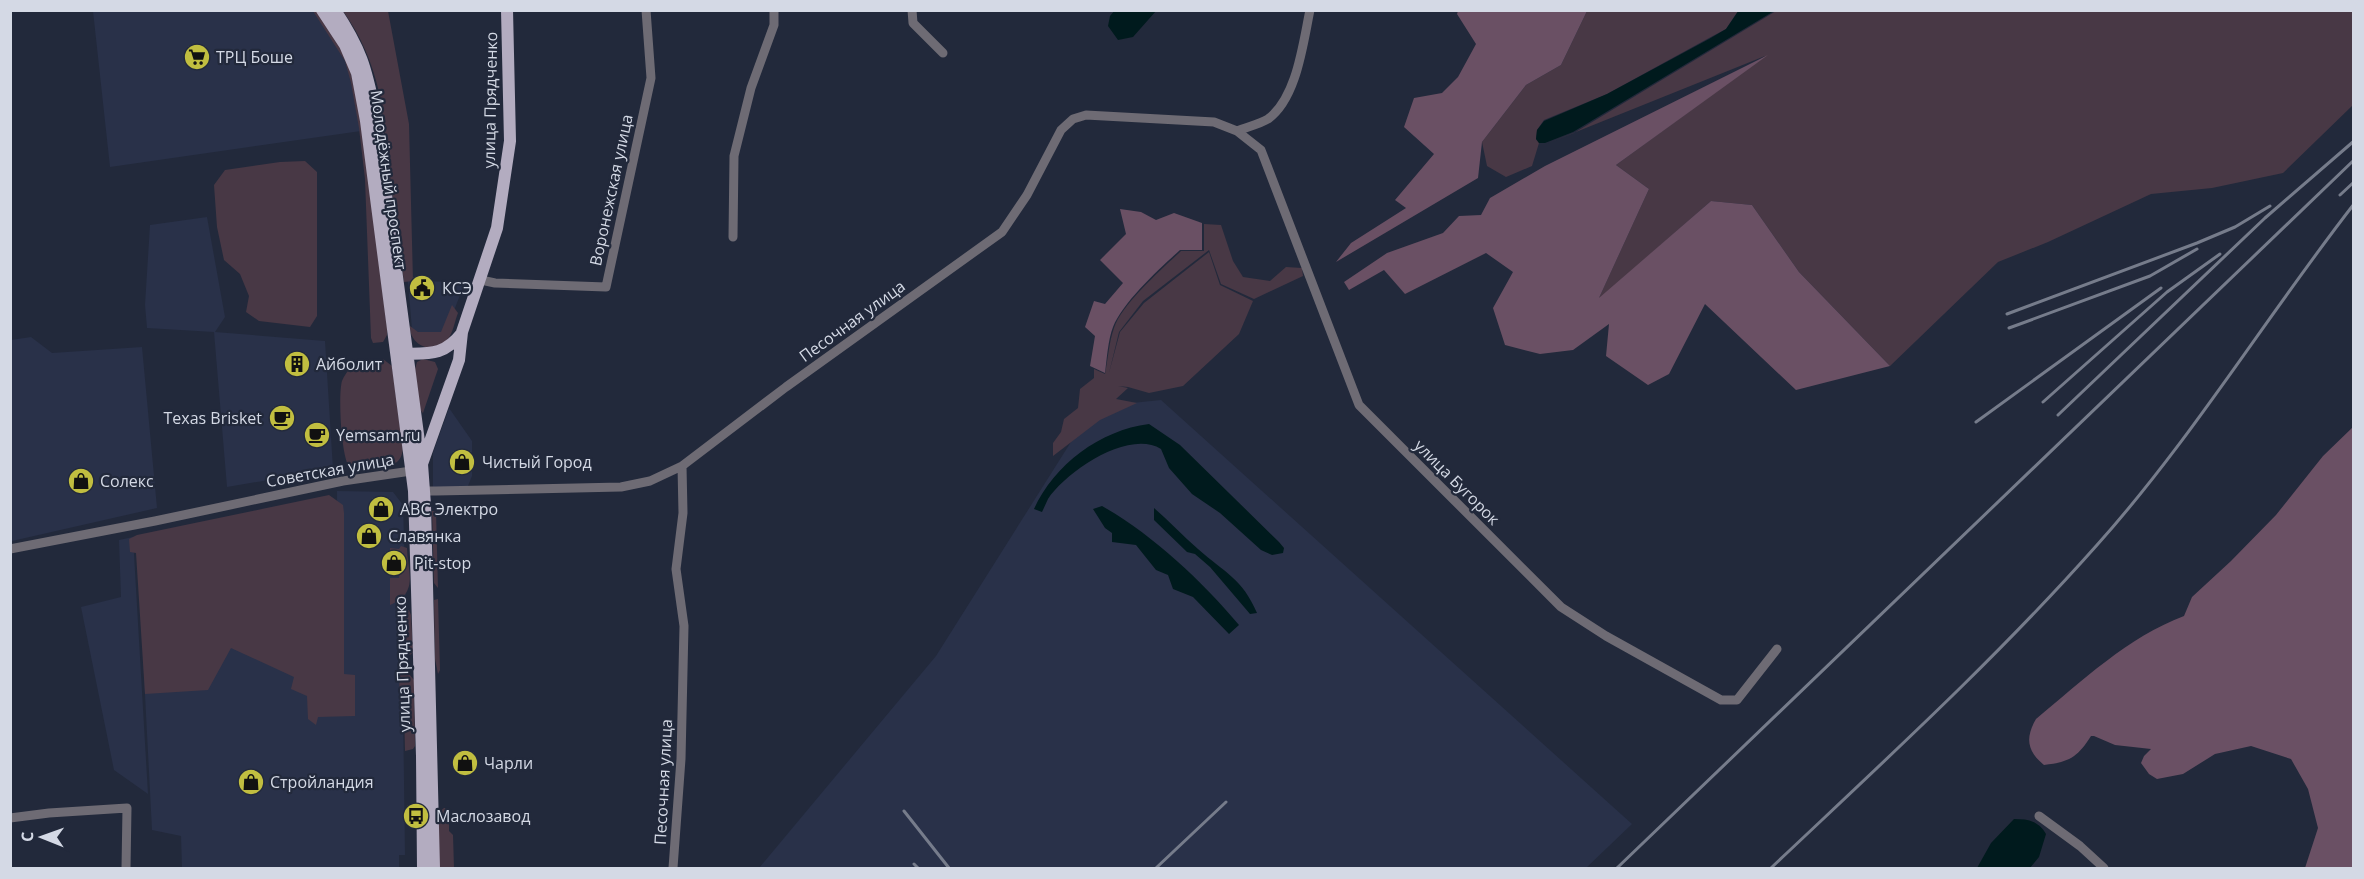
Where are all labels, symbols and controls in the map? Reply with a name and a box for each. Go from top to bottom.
street label: улица Прядченко [478,32,502,168]
supermarket icon: ТРЦ Боше [182,42,212,72]
place label: ТРЦ Боше [216,46,293,68]
street label: Молодёжный проспект [365,89,413,272]
street label: Воронежская улица [584,112,638,268]
public building icon: КСЭ [407,273,437,303]
street label: Песочная улица [795,275,909,367]
place label: КСЭ [442,277,472,299]
building icon: Айболит [282,349,312,379]
place label: Айболит [316,353,383,375]
cafe icon: Texas Brisket [267,403,297,433]
place label: Texas Brisket [164,407,262,429]
cafe icon: Yemsam.ru [302,420,332,450]
place label: Yemsam.ru [336,424,421,446]
street label: улица Бугорок [1409,434,1505,530]
shop icon: Чистый Город [447,447,477,477]
street label: Советская улица [264,448,396,492]
place label: Чистый Город [482,451,592,473]
shop icon: Солекс [66,466,96,496]
place label: Солекс [100,470,154,492]
shop icon: АВС Электро [366,494,396,524]
place label: АВС Электро [400,498,498,520]
shop icon: Славянка [354,521,384,551]
place label: Славянка [388,525,461,547]
shop icon: Pit-stop [379,548,409,578]
place label: Pit-stop [414,552,471,574]
street label: улица Прядченко [389,595,415,733]
street label: Песочная улица [649,719,677,845]
shop icon: Чарли [450,748,480,778]
place label: Чарли [484,752,533,774]
shop icon: Стройландия [236,767,266,797]
place label: Стройландия [270,771,374,793]
bus stop icon: Маслозавод [401,801,431,831]
place label: Маслозавод [436,805,530,827]
north arrow [12,807,72,867]
text: С [16,831,38,842]

